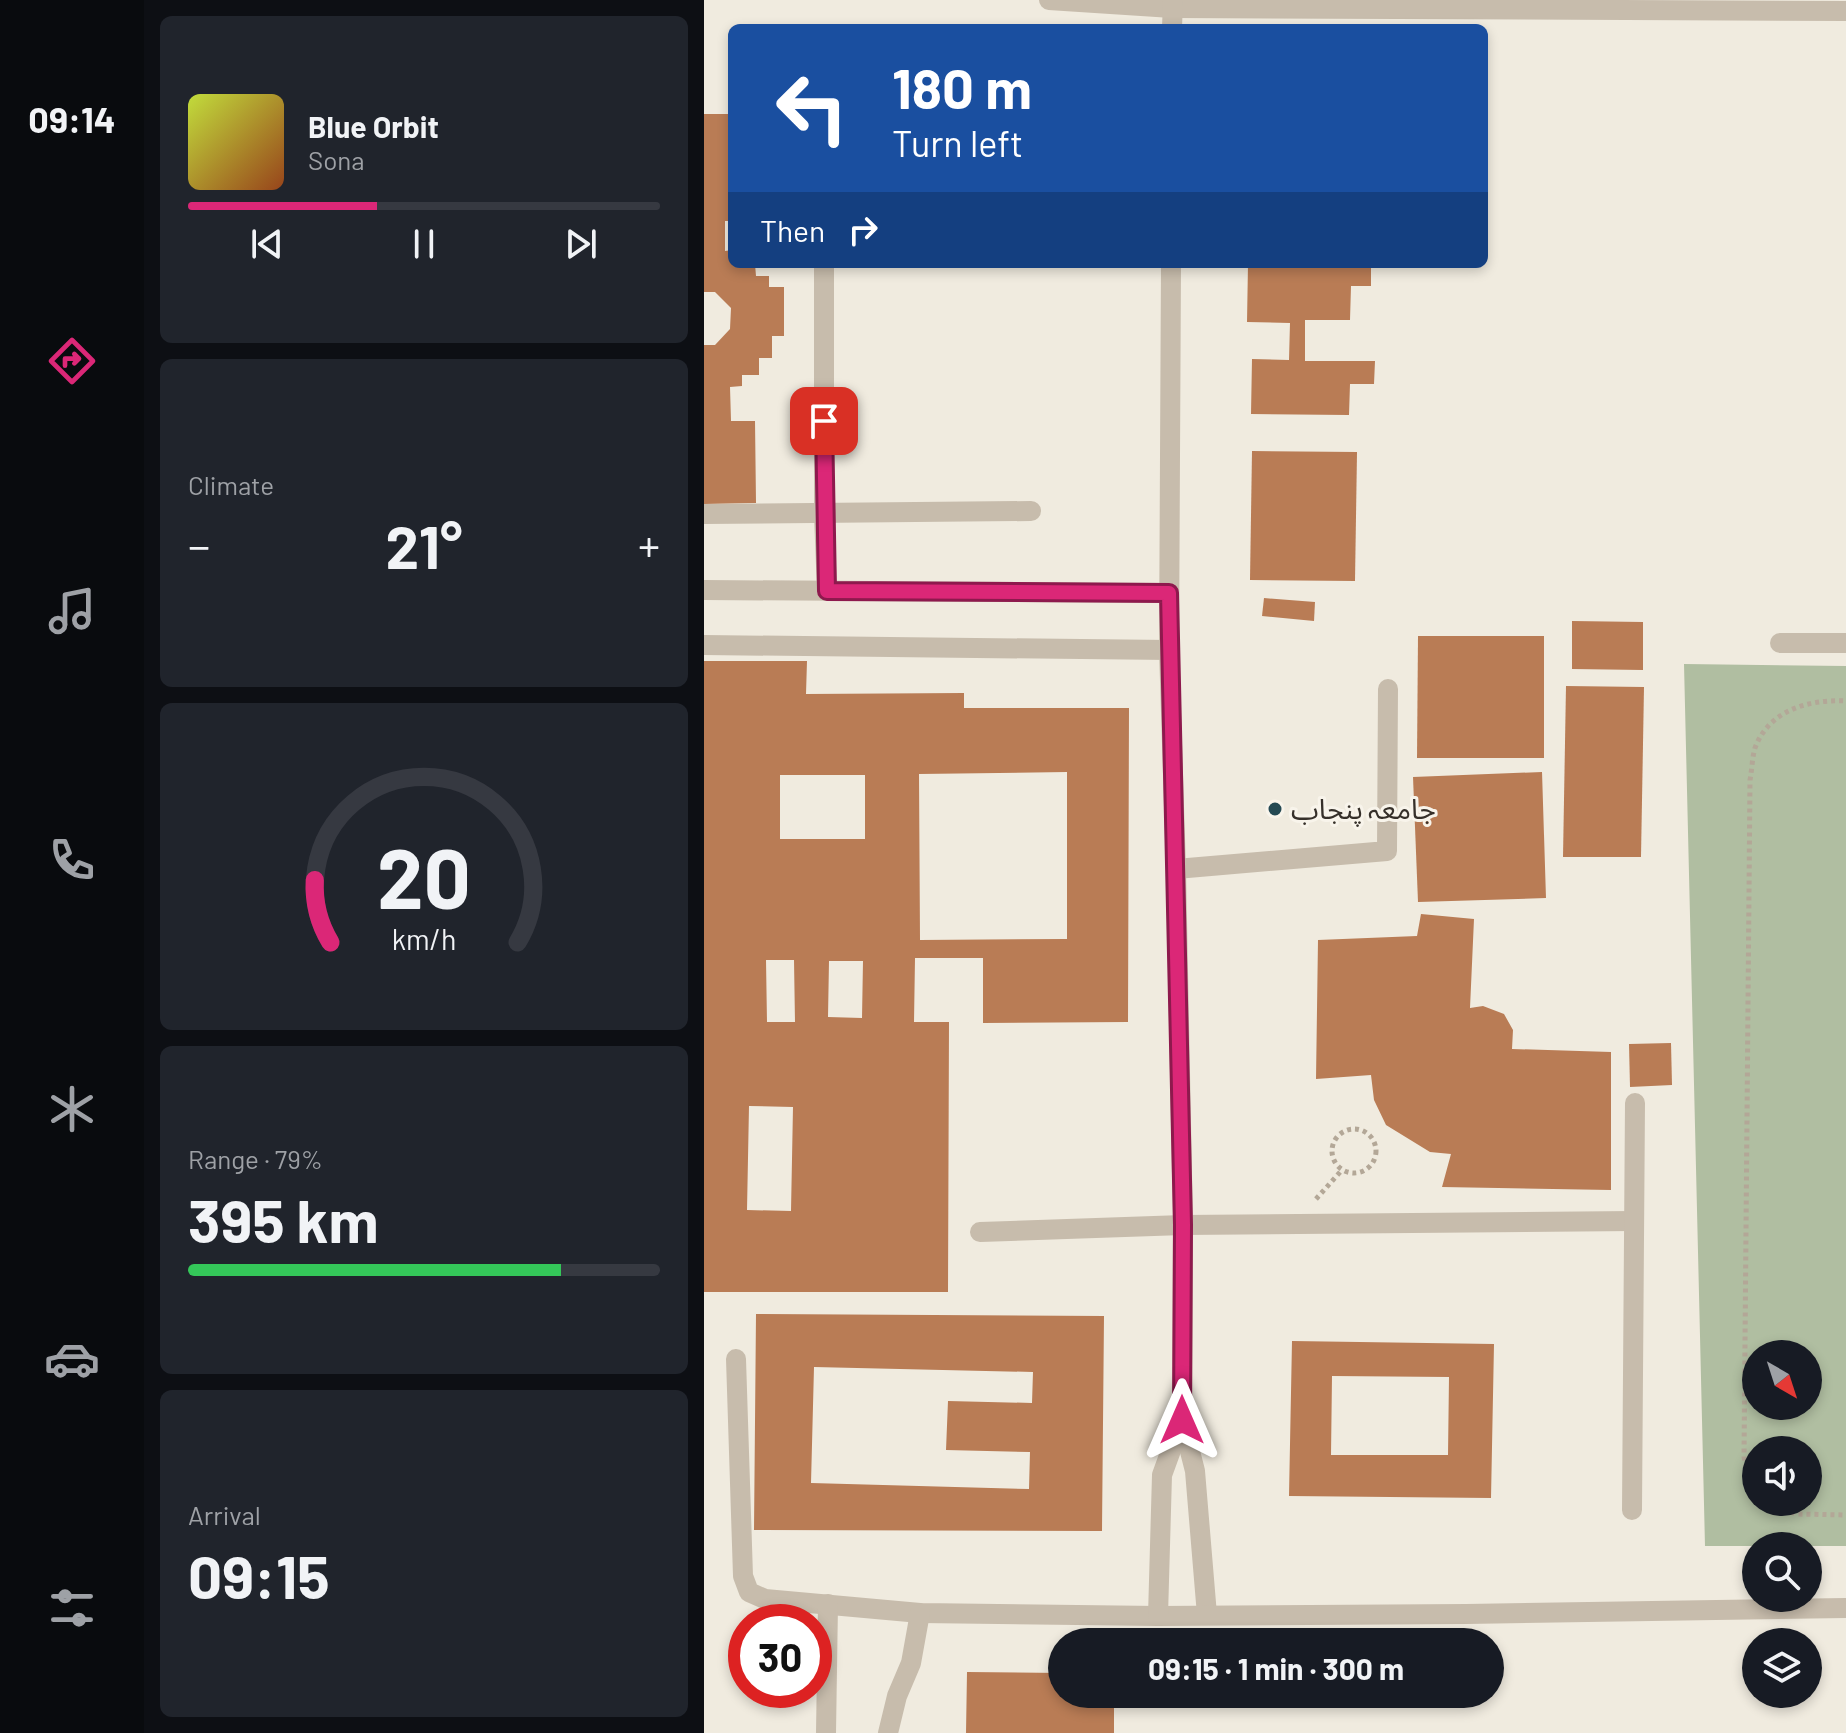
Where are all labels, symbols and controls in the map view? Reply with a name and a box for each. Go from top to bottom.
text: 180 m [892,53,1032,120]
icon: left [760,56,864,160]
text: 09:14 [28,97,116,140]
text: Blue Orbit [308,108,439,144]
text: Turn left [892,121,1023,164]
text: Sona [308,144,365,175]
icon: right [841,208,885,252]
text: Then [760,212,825,248]
icon: previous [245,222,289,266]
icon: pause [402,222,446,266]
icon: next [559,222,603,266]
icon: directions [44,333,100,389]
pin [790,387,858,455]
icon: arrive [802,399,846,443]
text: Climate [188,469,274,500]
text: 21° [385,509,463,581]
text: − [188,518,210,571]
text: + [638,518,660,571]
icon: music [44,583,100,639]
place label: جامعہ پنجاب [1291,791,1436,827]
marker: جامعہ پنجاب [1266,800,1284,818]
text: 20 [377,825,471,925]
icon: phone [44,832,100,888]
text: km/h [392,921,456,956]
icon: climate [44,1081,100,1137]
text: Range · 79% [188,1143,323,1174]
text: 395 km [188,1183,379,1255]
icon: car [44,1331,100,1387]
north arrow [1742,1340,1822,1420]
map controls [1742,1340,1822,1708]
position arrow [1140,1378,1224,1462]
button: sound [1742,1436,1822,1516]
text: Arrival [188,1499,261,1530]
button: search [1742,1532,1822,1612]
text: 09:15 [188,1539,329,1611]
icon: filters [44,1580,100,1636]
speed limit sign: 30 [728,1604,832,1708]
button: layers [1742,1628,1822,1708]
text: 09:15 · 1 min · 300 m [1148,1650,1404,1686]

